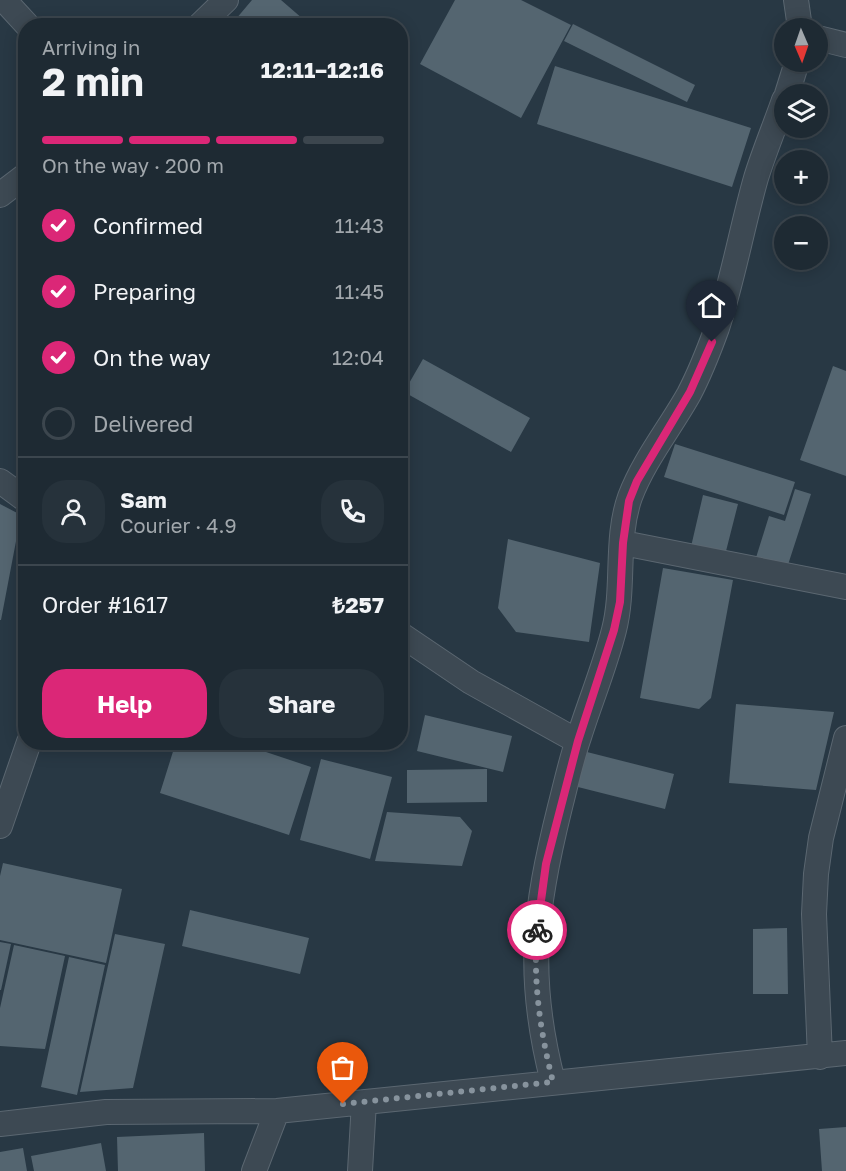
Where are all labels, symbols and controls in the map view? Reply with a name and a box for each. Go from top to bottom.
north arrow [774,18,828,72]
map controls [774,18,828,270]
text: Arriving in [42,35,140,59]
text: 12:11–12:16 [261,56,384,83]
text: 2 min [42,58,144,105]
button: layers [774,84,828,138]
button: + [774,150,828,204]
text: On the way · 200 m [42,153,224,177]
icon: check [42,209,75,242]
text: Confirmed [93,212,203,239]
text: 11:43 [335,213,384,237]
button: − [774,216,828,270]
icon: check [42,275,75,308]
text: Preparing [93,278,196,305]
text: 11:45 [335,279,384,303]
pin [686,280,737,342]
icon: home [695,289,728,322]
icon: check [42,341,75,374]
text: On the way [93,344,211,371]
text: 12:04 [332,345,384,369]
text: Delivered [93,410,193,437]
button: person [42,480,105,543]
button: phone [321,480,384,543]
text: Sam [120,486,167,513]
text: Courier · 4.9 [120,513,237,537]
text: Order #1617 [42,591,168,618]
text: ₺257 [333,591,384,618]
button: Help [42,669,207,738]
button: Share [219,669,384,738]
courier [507,900,567,960]
icon: bike [521,914,554,947]
pin [317,1042,368,1104]
icon: bag [326,1051,359,1084]

